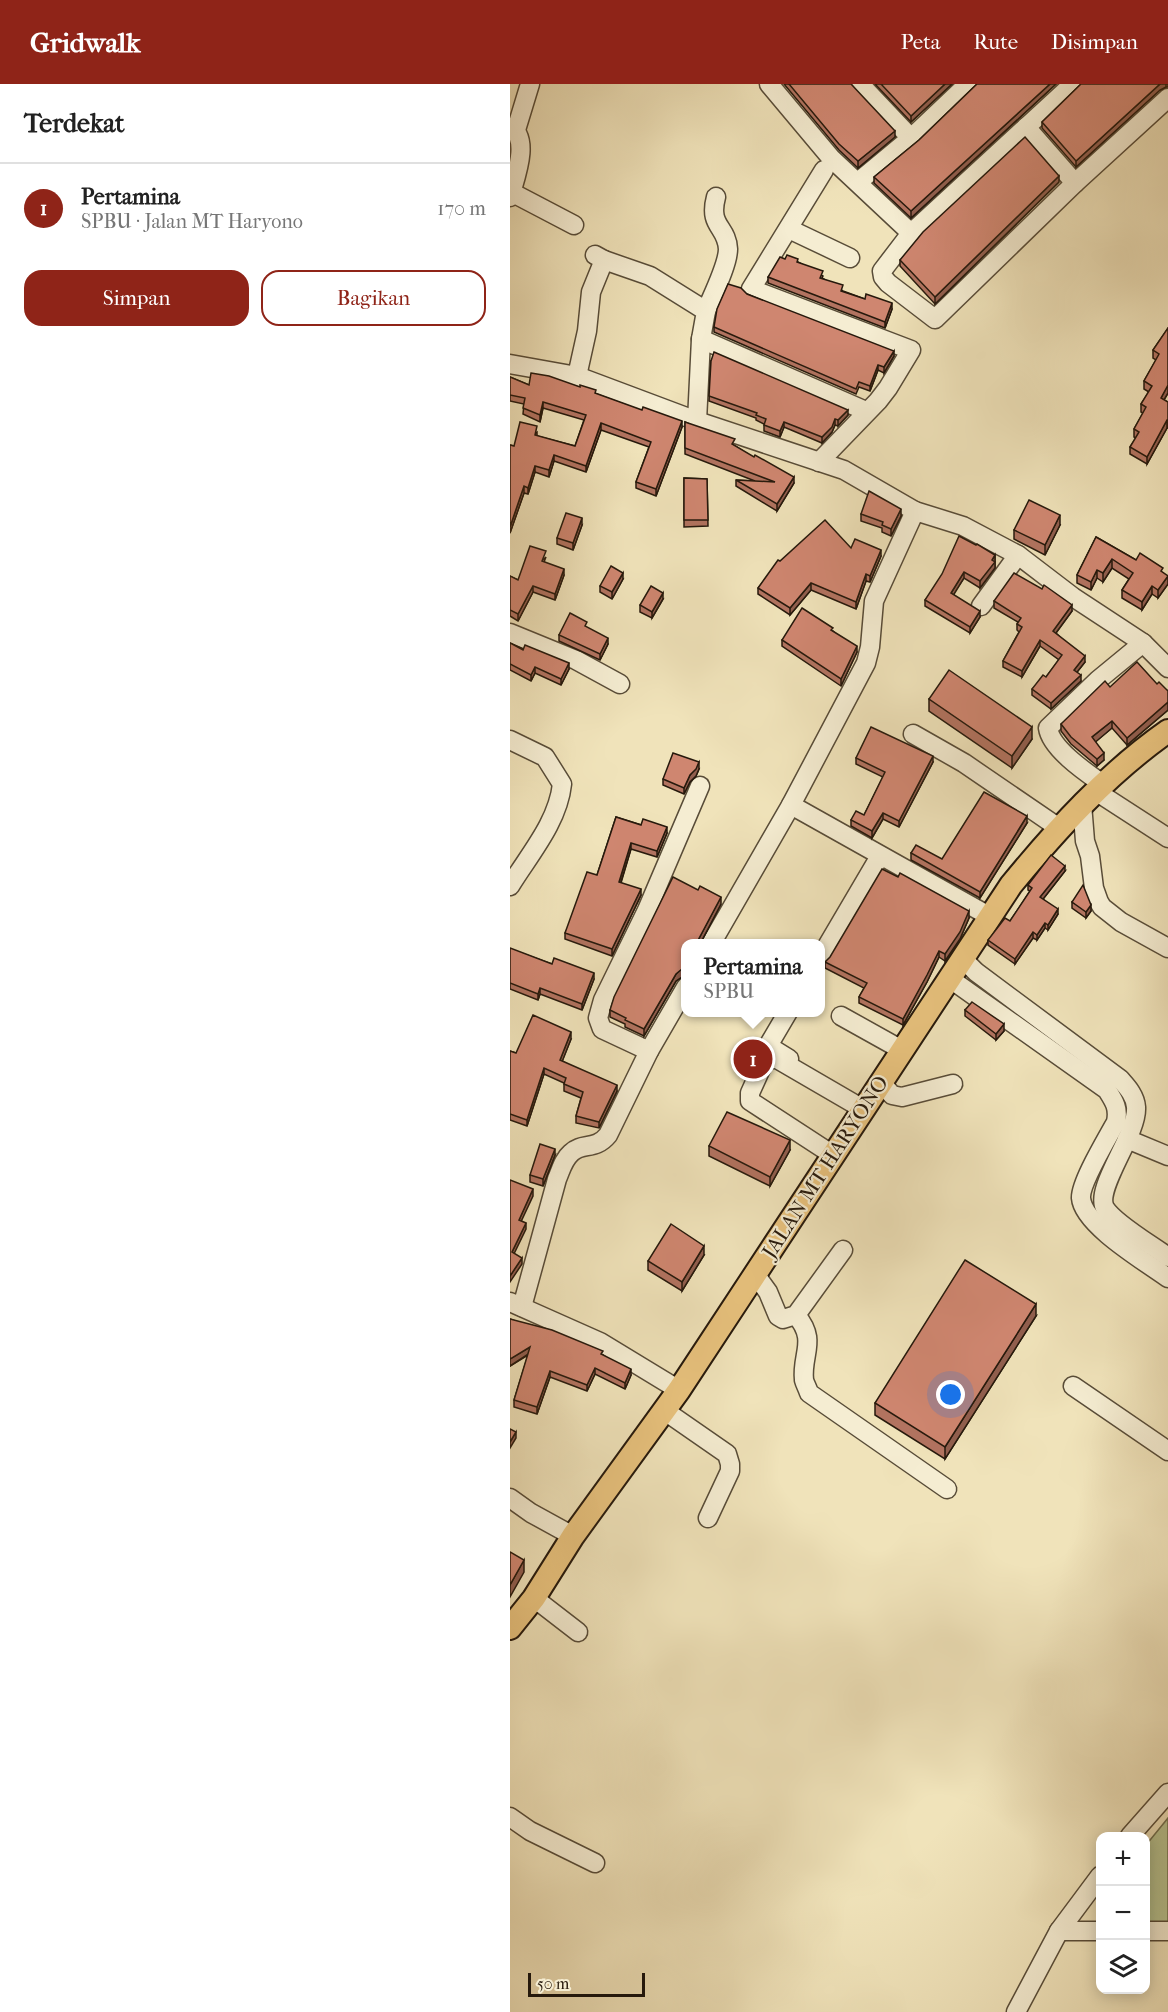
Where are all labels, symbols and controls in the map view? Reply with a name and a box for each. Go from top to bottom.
text: Gridwalk [30,26,141,59]
text: Peta [901,30,940,54]
text: Rute [973,30,1018,54]
text: Disimpan [1051,30,1138,54]
text: Terdekat [24,108,125,139]
text: Pertamina [81,184,180,210]
text: 1 [40,197,47,220]
text: 170 m [437,197,486,220]
text: SPBU · Jalan MT Haryono [81,210,303,233]
button: Simpan [24,270,249,326]
button: Bagikan [261,270,486,326]
popup [681,939,825,1017]
text: Pertamina [704,954,802,980]
text: SPBU [704,980,754,1003]
pin: 1 [734,1036,772,1082]
street label: JALAN MT HARYONO [756,1071,893,1265]
your location [936,1380,965,1409]
map controls [1096,1832,1150,1994]
button: + [1096,1832,1150,1886]
button: − [1096,1886,1150,1940]
button: layers [1096,1940,1150,1994]
scale bar [528,1970,645,1998]
text: 50 m [537,1974,569,1993]

